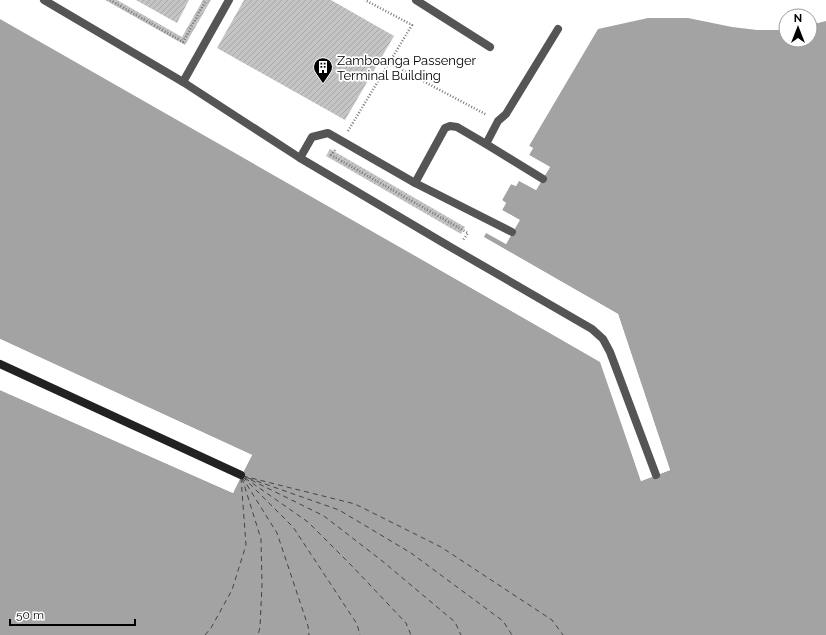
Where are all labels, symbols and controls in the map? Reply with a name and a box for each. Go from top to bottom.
north arrow [778,8,818,48]
text: N [794,12,802,25]
place label: Zamboanga Passenger Terminal Building [337,53,477,83]
building icon: Zamboanga Passenger Terminal Building [312,56,334,84]
scale bar [10,601,135,627]
text: 50 m [16,608,44,622]

